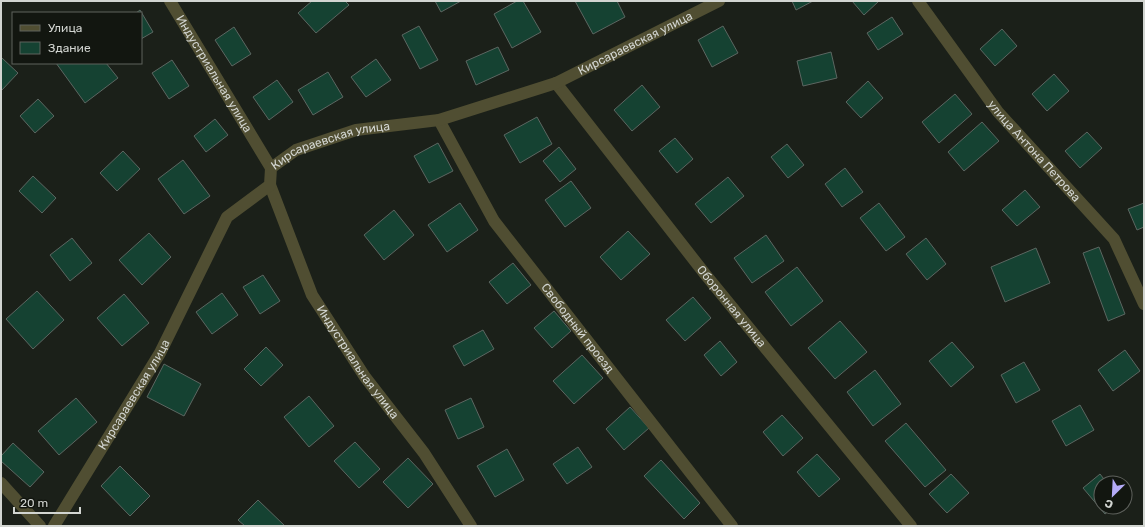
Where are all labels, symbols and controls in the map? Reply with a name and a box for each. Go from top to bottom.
street label: Кирсараевская улица [575,9,695,78]
legend [12,12,142,64]
street label: Индустриальная улица [173,13,255,135]
text: Улица [48,21,82,35]
text: Здание [48,41,91,55]
street label: улица Антона Петрова [985,98,1083,205]
street label: Кирсараевская улица [268,119,391,173]
street label: Оборонная улица [694,263,769,350]
street label: Свободный проезд [538,281,617,376]
street label: Индустриальная улица [314,303,402,422]
street label: Кирсараевская улица [95,337,173,452]
north arrow [1093,475,1133,515]
scale bar [14,489,80,515]
text: 20 m [20,496,48,510]
text: С [1103,496,1115,511]

